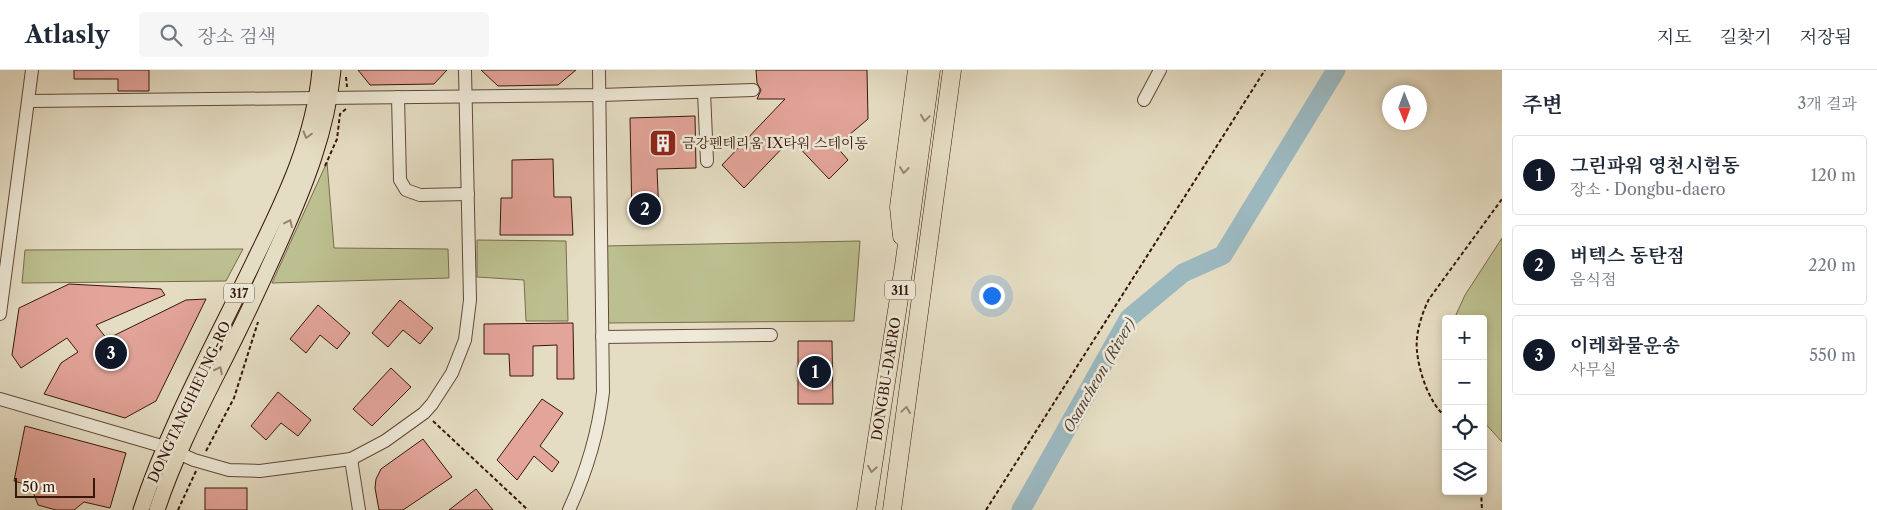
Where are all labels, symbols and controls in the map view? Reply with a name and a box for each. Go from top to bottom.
search box [139,12,489,57]
text: Atlasly [25,20,109,49]
icon: search [157,21,185,49]
text: 장소 검색 [197,25,276,48]
text: 지도 [1657,26,1692,48]
text: 길찾기 [1720,26,1772,48]
text: 저장됨 [1800,26,1852,48]
north arrow [1382,85,1427,130]
text: 주변 [1522,92,1563,117]
text: 3개 결과 [1798,93,1857,113]
one-way arrow [920,114,930,123]
building icon: 금강펜테리움 IX타워 스테이동 [648,128,678,158]
one-way arrow [303,130,313,138]
place label: 금강펜테리움 IX타워 스테이동 [682,134,869,152]
text: 그린파워 영천시험동 [1570,154,1740,177]
text: 1 [1535,165,1543,185]
text: 120 m [1811,165,1856,185]
one-way arrow [899,167,910,175]
text: 장소 · Dongbu-daero [1570,179,1725,199]
pin: 2 [629,190,661,228]
one-way arrow [282,219,293,228]
text: 버텍스 동탄점 [1570,244,1685,267]
text: 2 [1534,255,1544,275]
text: 220 m [1808,255,1856,275]
text: 음식점 [1570,269,1616,289]
road number: 311 [885,280,915,300]
your location [979,283,1005,309]
road number: 317 [224,284,254,302]
water label: Osancheon (River) [1058,314,1140,436]
map controls [1442,315,1487,495]
button: + [1442,315,1487,360]
street label: DONGBU-DAERO [867,316,905,442]
street label: DONGTANGIHEUNG-RO [144,318,234,486]
pin: 3 [95,334,127,372]
text: 이레화물운송 [1570,334,1680,357]
text: 3 [1534,345,1544,365]
text: 550 m [1809,345,1856,365]
pin: 1 [799,353,831,391]
text: 사무실 [1570,359,1616,379]
button: − [1442,360,1487,405]
one-way arrow [213,366,223,375]
one-way arrow [900,405,911,413]
button: locate [1442,405,1487,450]
button: layers [1442,450,1487,495]
one-way arrow [868,465,878,474]
scale bar [15,475,95,498]
text: 50 m [22,478,55,496]

